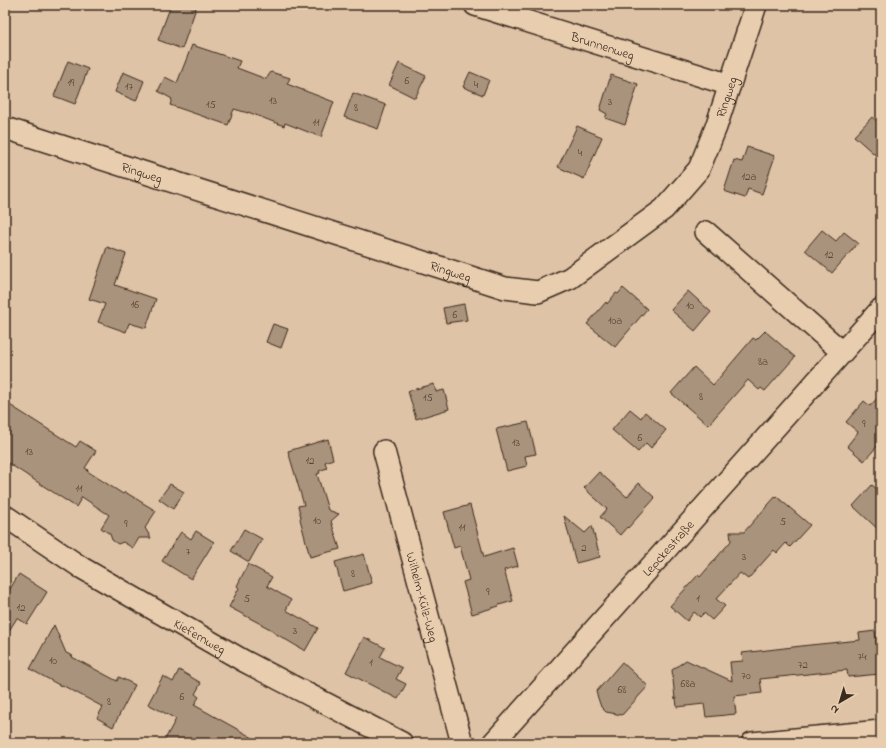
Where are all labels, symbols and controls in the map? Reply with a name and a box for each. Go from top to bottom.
street label: Brunnenweg [567,27,637,66]
house number: 6 [405,73,410,89]
street label: Ringweg [712,74,744,120]
house number: 19 [68,75,75,91]
house number: 4 [474,77,479,93]
house number: 17 [125,79,133,95]
house number: 13 [269,93,277,109]
house number: 3 [608,94,613,110]
house number: 15 [206,97,216,113]
house number: 8 [354,100,358,116]
house number: 11 [313,115,320,131]
house number: 4 [578,145,583,161]
street label: Ringweg [119,158,165,190]
house number: 12a [742,169,757,185]
house number: 12 [825,247,834,263]
street label: Ringweg [427,257,473,289]
house number: 16 [131,297,139,313]
house number: 10 [686,298,694,314]
house number: 6 [453,307,458,323]
house number: 10a [608,313,622,329]
house number: 8a [758,354,768,370]
house number: 8 [699,389,703,405]
house number: 15 [423,390,433,406]
house number: 9 [862,416,866,432]
house number: 6 [638,430,643,446]
house number: 13 [512,435,520,451]
house number: 13 [25,444,33,460]
house number: 12 [306,453,315,469]
house number: 11 [76,481,83,497]
house number: 10 [313,513,321,529]
house number: 5 [780,514,786,530]
house number: 9 [124,516,128,532]
street label: Lepckestraße [638,516,699,581]
house number: 11 [459,520,466,536]
house number: 2 [581,540,587,556]
house number: 7 [186,544,191,560]
house number: 3 [742,549,747,565]
street label: Wilhelm-Külz-Weg [400,550,443,645]
house number: 8 [351,566,355,582]
house number: 9 [486,584,490,600]
house number: 5 [244,591,250,607]
house number: 1 [696,591,700,607]
house number: 12 [17,600,26,616]
street label: Kiefernweg [170,615,229,660]
house number: 3 [293,623,298,639]
house number: 74 [857,649,867,665]
house number: 10 [49,653,57,669]
house number: 1 [369,655,373,671]
house number: 72 [798,657,809,673]
house number: 70 [741,668,751,684]
house number: 68a [681,676,696,692]
house number: 68 [618,682,626,698]
north arrow [820,682,860,722]
house number: 6 [180,689,185,705]
house number: 8 [107,694,111,710]
text: N [827,700,842,718]

